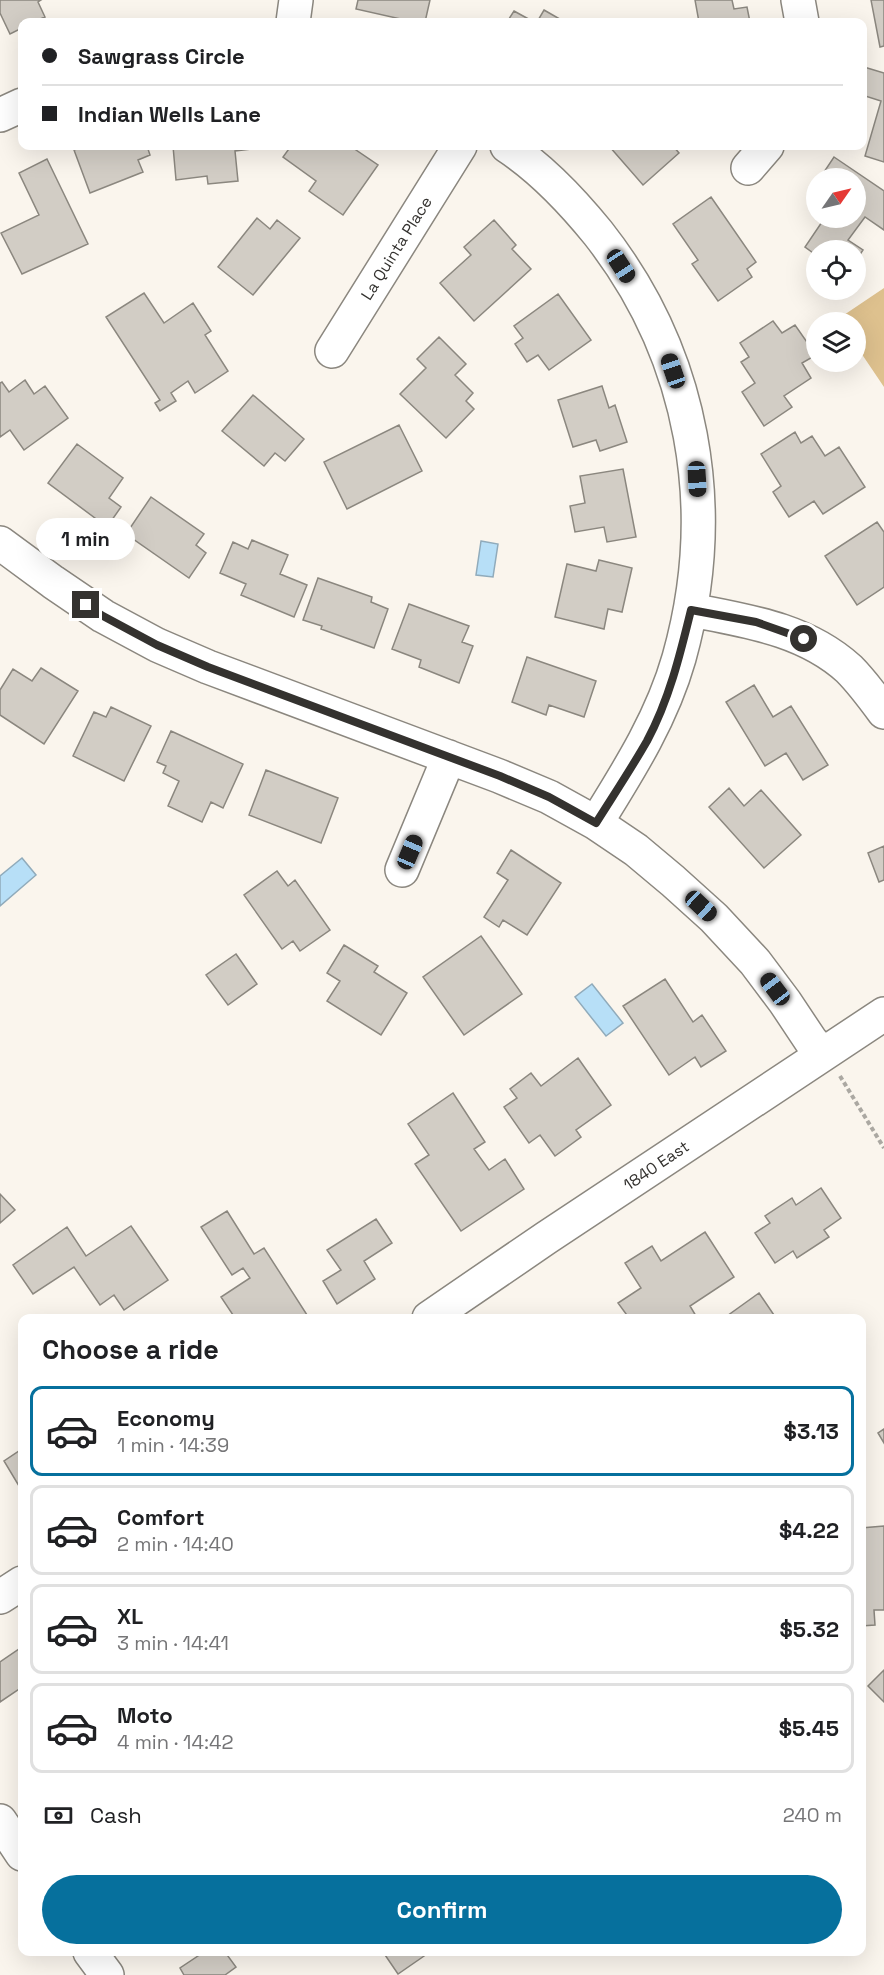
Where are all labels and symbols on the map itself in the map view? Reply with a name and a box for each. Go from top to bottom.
north arrow [806,168,866,228]
street label: La Quinta Place [356,193,437,304]
car [604,246,638,286]
car [659,351,687,391]
car [687,461,707,497]
callout: 1 min [36,518,136,560]
route end [72,591,99,618]
route start [790,625,817,652]
car [395,832,425,872]
car [682,887,720,925]
car [757,969,793,1009]
street label: 1840 East [619,1136,693,1195]

